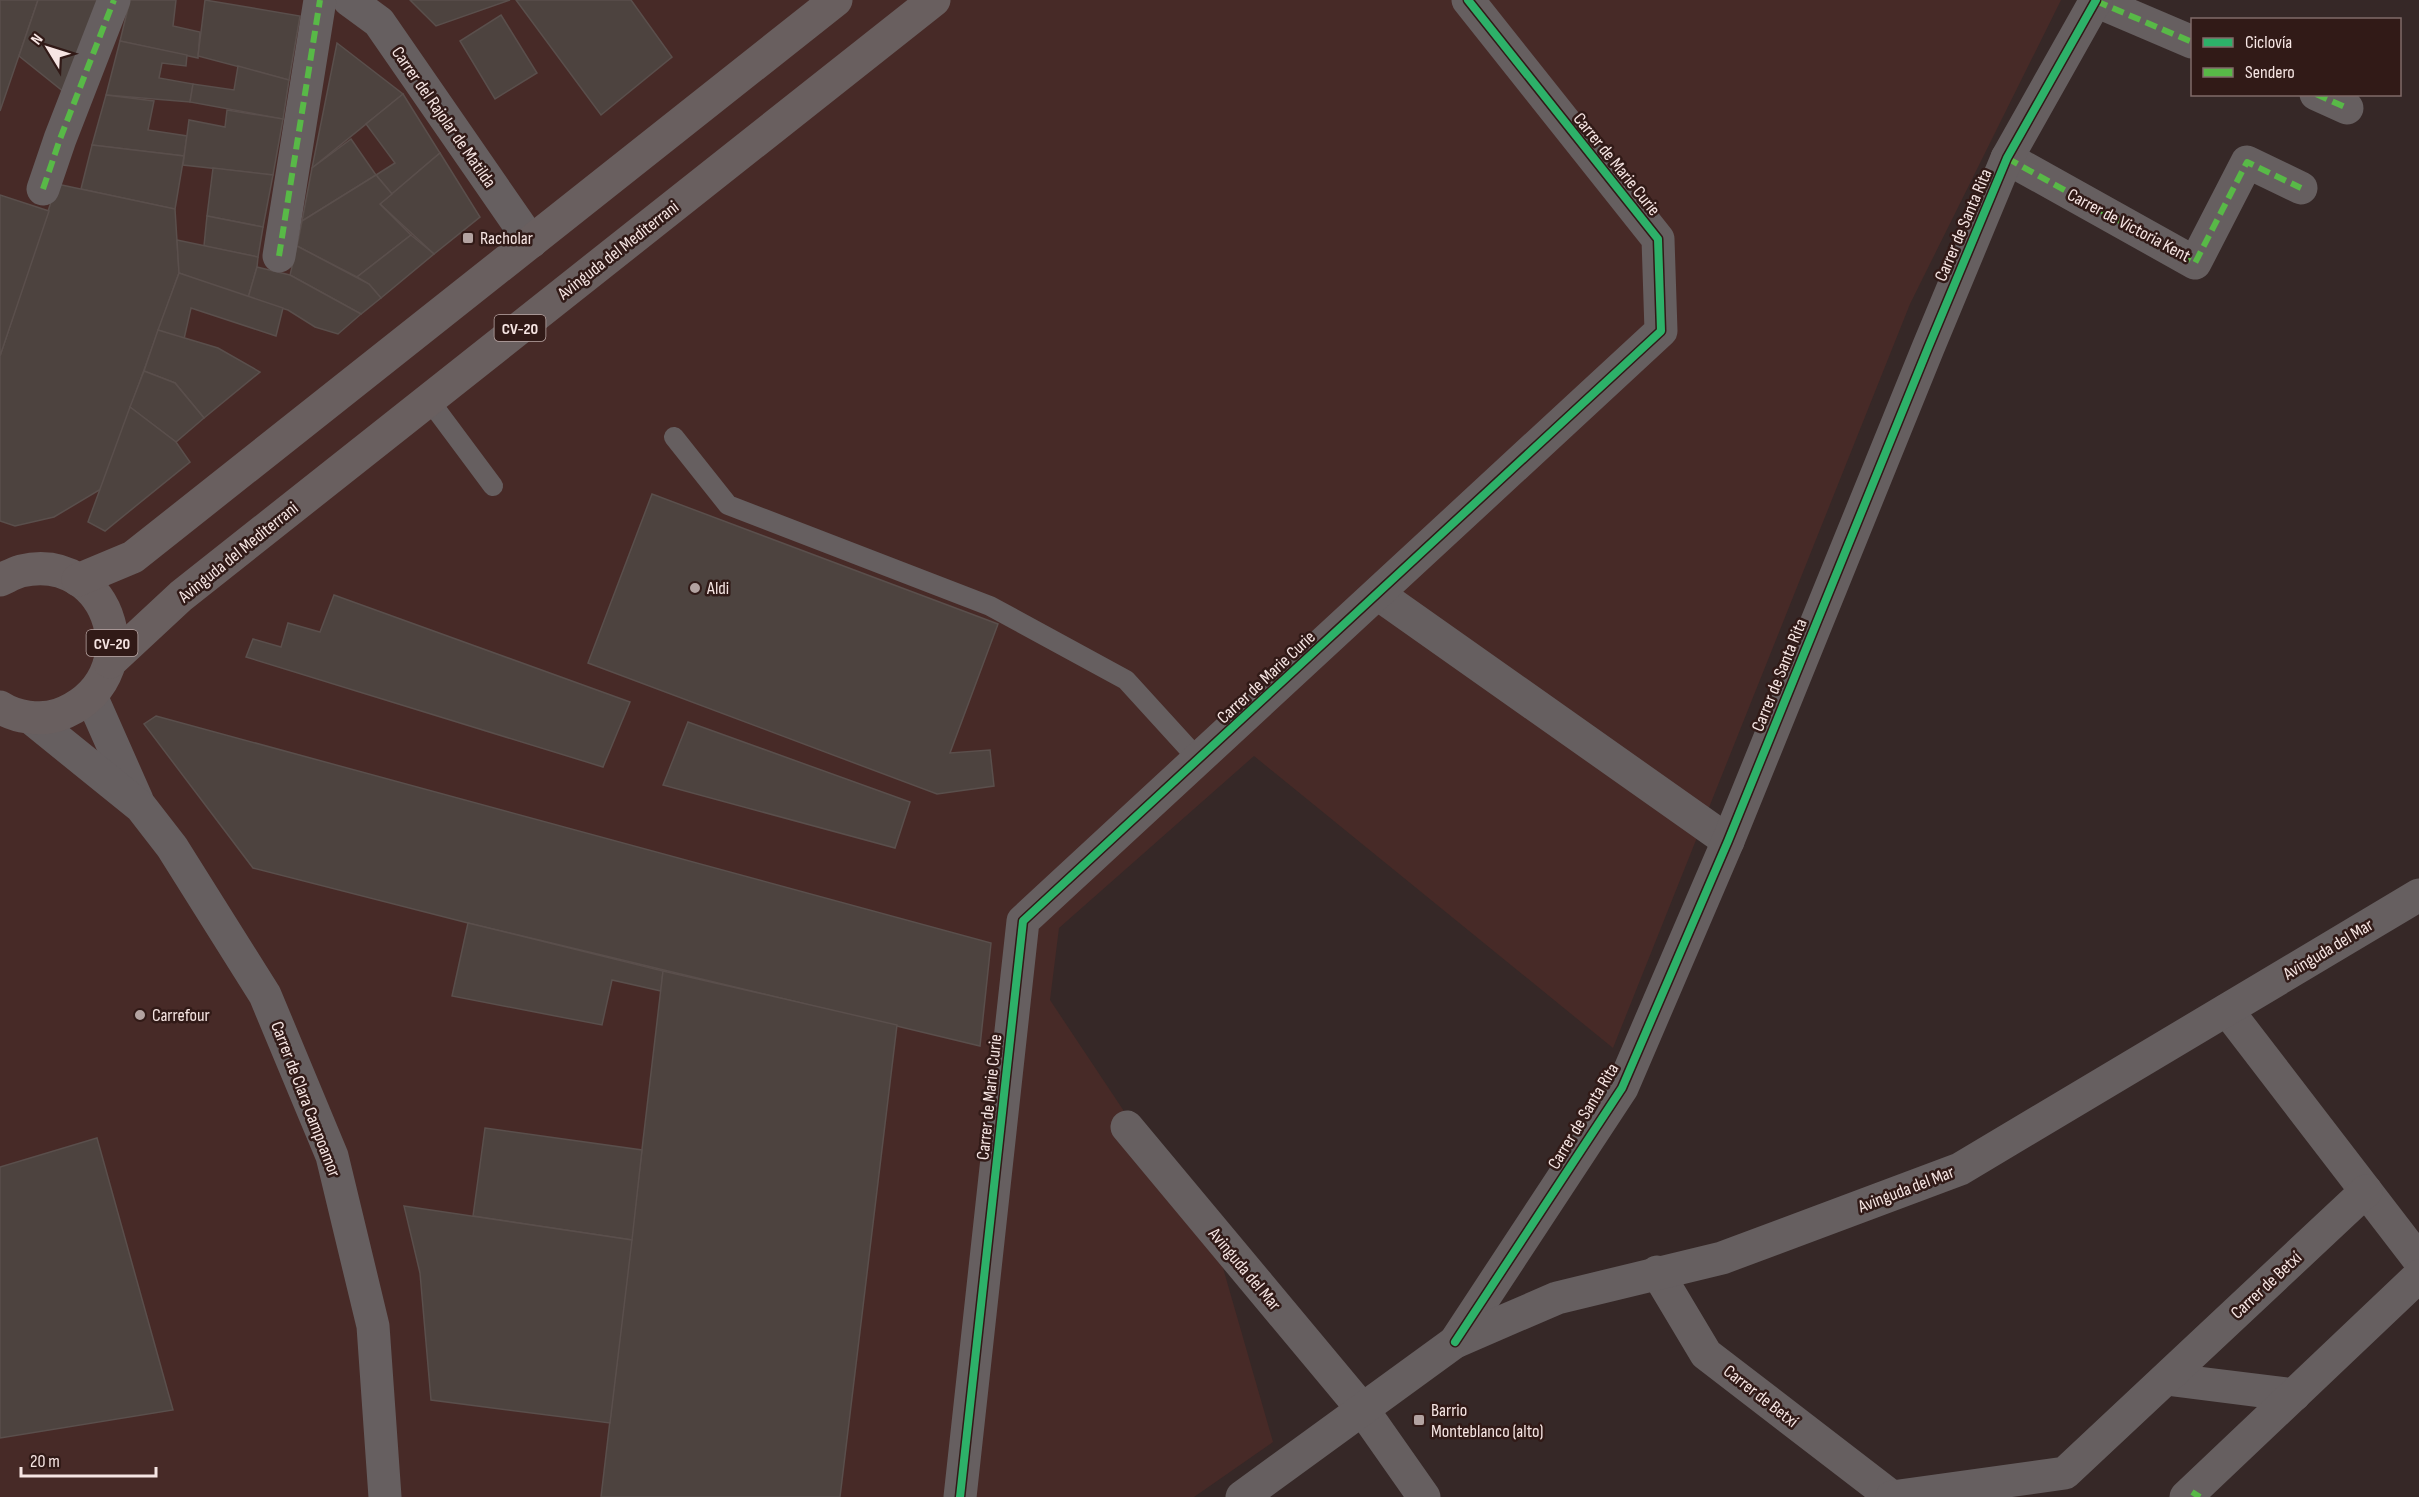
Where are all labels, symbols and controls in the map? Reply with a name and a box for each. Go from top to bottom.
north arrow [18,18,78,78]
legend [2191,18,2401,96]
text: N [27,30,47,49]
text: Ciclovía [2245,32,2292,53]
street label: Carrer del Rajolar de Matilda [387,43,500,192]
text: Sendero [2245,62,2295,83]
street label: Carrer de Marie Curie [1569,109,1665,220]
street label: Carrer de Santa Rita [1930,166,1997,284]
street label: Carrer de Victoria Kent [2064,184,2194,267]
street label: Avinguda del Mediterrani [553,197,683,305]
place label: Racholar [480,228,533,249]
marker: Racholar [461,231,475,245]
road number: CV-20 [494,315,546,341]
street label: Avinguda del Mediterrani [173,498,302,608]
place label: Aldi [706,578,729,599]
marker: Aldi [688,581,702,595]
street label: Carrer de Santa Rita [1747,616,1812,735]
street label: Carrer de Marie Curie [1213,627,1320,728]
road number: CV-20 [86,630,138,656]
street label: Avinguda del Mar [2279,914,2377,985]
place label: Carrefour [152,1005,210,1026]
marker: Carrefour [133,1008,147,1022]
street label: Carrer de Clara Campoamor [266,1018,345,1180]
street label: Carrer de Marie Curie [972,1033,1007,1161]
street label: Carrer de Santa Rita [1544,1059,1623,1173]
street label: Avinguda del Mar [1854,1162,1957,1218]
street label: Avinguda del Mar [1203,1223,1285,1315]
street label: Carrer de Betxí [2227,1247,2307,1323]
street label: Carrer de Betxí [1719,1361,1803,1432]
place label: Barrio Monteblanco (alto) [1431,1400,1543,1442]
marker: Barrio Monteblanco (alto) [1412,1413,1426,1427]
scale bar [21,1440,156,1478]
text: 20 m [30,1451,60,1472]

